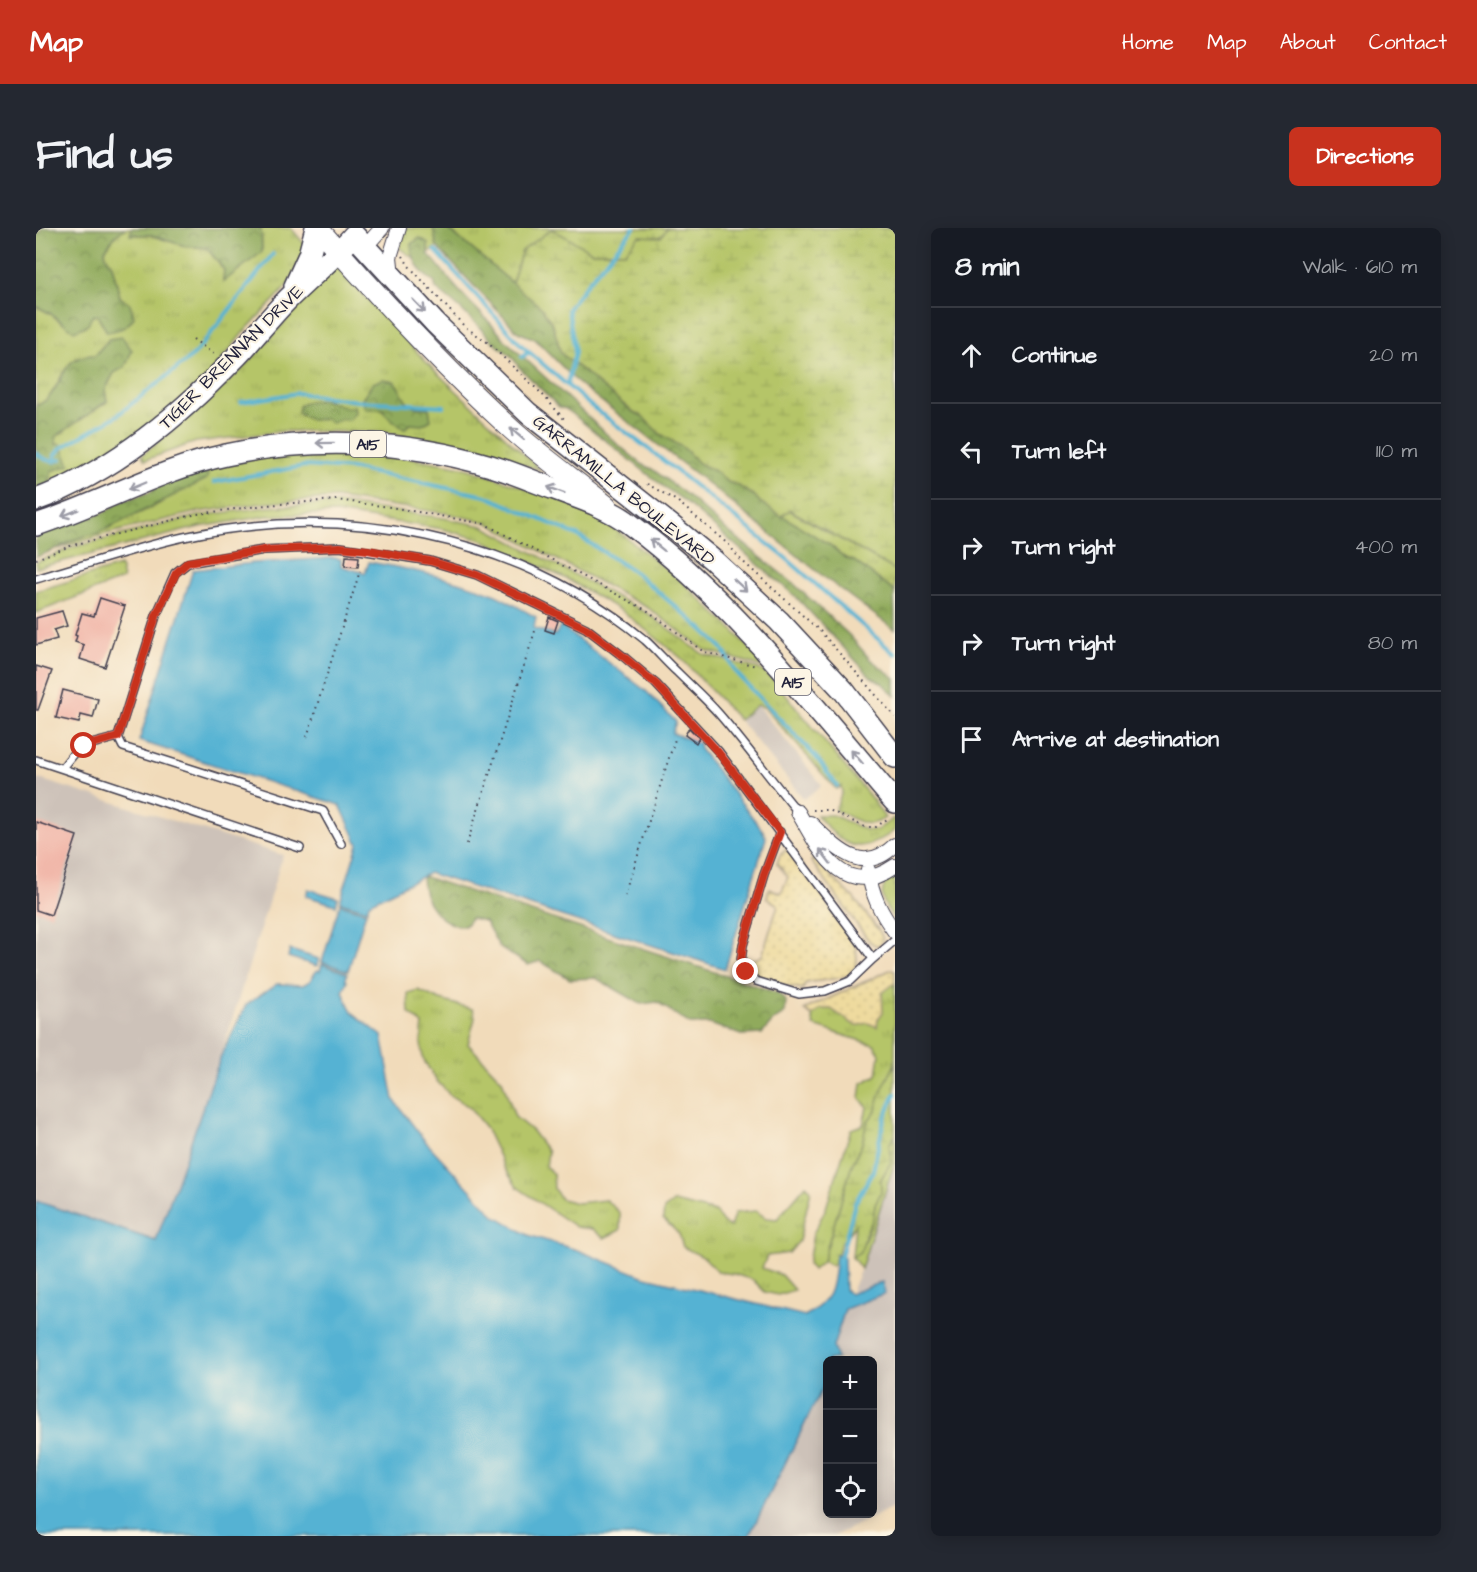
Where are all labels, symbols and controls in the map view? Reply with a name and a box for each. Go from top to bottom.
text: Map [30,23,83,62]
text: Home [1122,28,1174,57]
text: Map [1207,28,1247,57]
text: About [1280,28,1336,57]
text: Contact [1369,28,1447,57]
text: Find us [36,127,173,185]
button: Directions [1289,127,1441,186]
text: 8 min [955,249,1019,285]
text: Walk · 610 m [1302,253,1417,281]
street label: TIGER BRENNAN DRIVE [154,279,309,435]
one-way arrow [411,299,426,314]
icon: ahead [955,339,988,372]
text: Continue [1012,340,1097,371]
text: 20 m [1369,341,1417,369]
street label: GARRAMILLA BOULEVARD [527,409,720,572]
one-way arrow [509,427,525,440]
road number: A15 [350,431,386,457]
icon: left [955,435,988,468]
text: Turn left [1012,436,1106,467]
one-way arrow [316,437,336,448]
text: 110 m [1376,437,1417,465]
one-way arrow [128,481,146,492]
one-way arrow [547,484,566,495]
one-way arrow [62,508,80,519]
icon: right [955,531,988,564]
text: Turn right [1012,532,1115,563]
text: 400 m [1355,533,1417,561]
one-way arrow [649,539,665,552]
one-way arrow [732,578,747,592]
icon: right [955,627,988,660]
text: Turn right [1012,628,1115,659]
text: 80 m [1368,629,1417,657]
road number: A15 [775,669,811,695]
icon: arrive [955,723,988,756]
text: Arrive at destination [1012,724,1219,755]
route start [70,732,96,758]
one-way arrow [850,750,864,765]
one-way arrow [819,848,832,864]
route end [732,958,758,984]
map controls [823,1356,877,1518]
button: + [823,1356,877,1410]
button: − [823,1410,877,1464]
button: locate [823,1464,877,1518]

